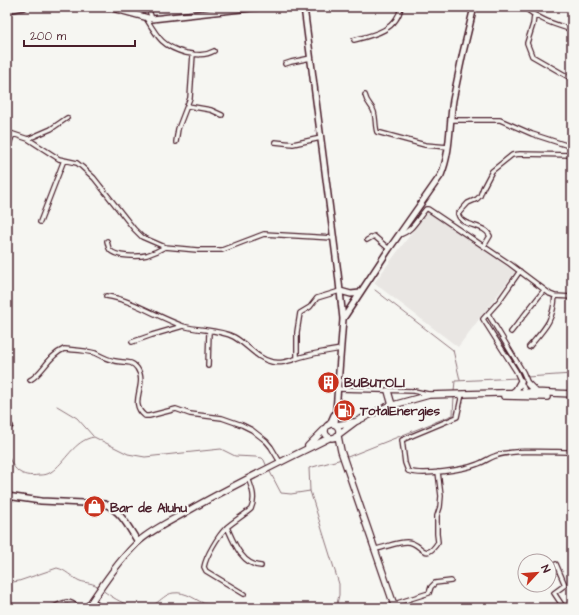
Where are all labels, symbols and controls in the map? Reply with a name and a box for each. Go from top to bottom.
scale bar [24,22,135,48]
text: 200 m [30,28,67,45]
building icon: BUBUTOLI [316,369,342,395]
place label: BUBUTOLI [344,374,405,392]
fuel station icon: TotalEnergies [332,397,358,423]
place label: TotalEnergies [359,402,440,422]
shop icon: Bar de Aluhu [81,494,107,520]
place label: Bar de Aluhu [110,499,188,517]
north arrow [517,553,557,593]
text: N [537,562,554,575]

